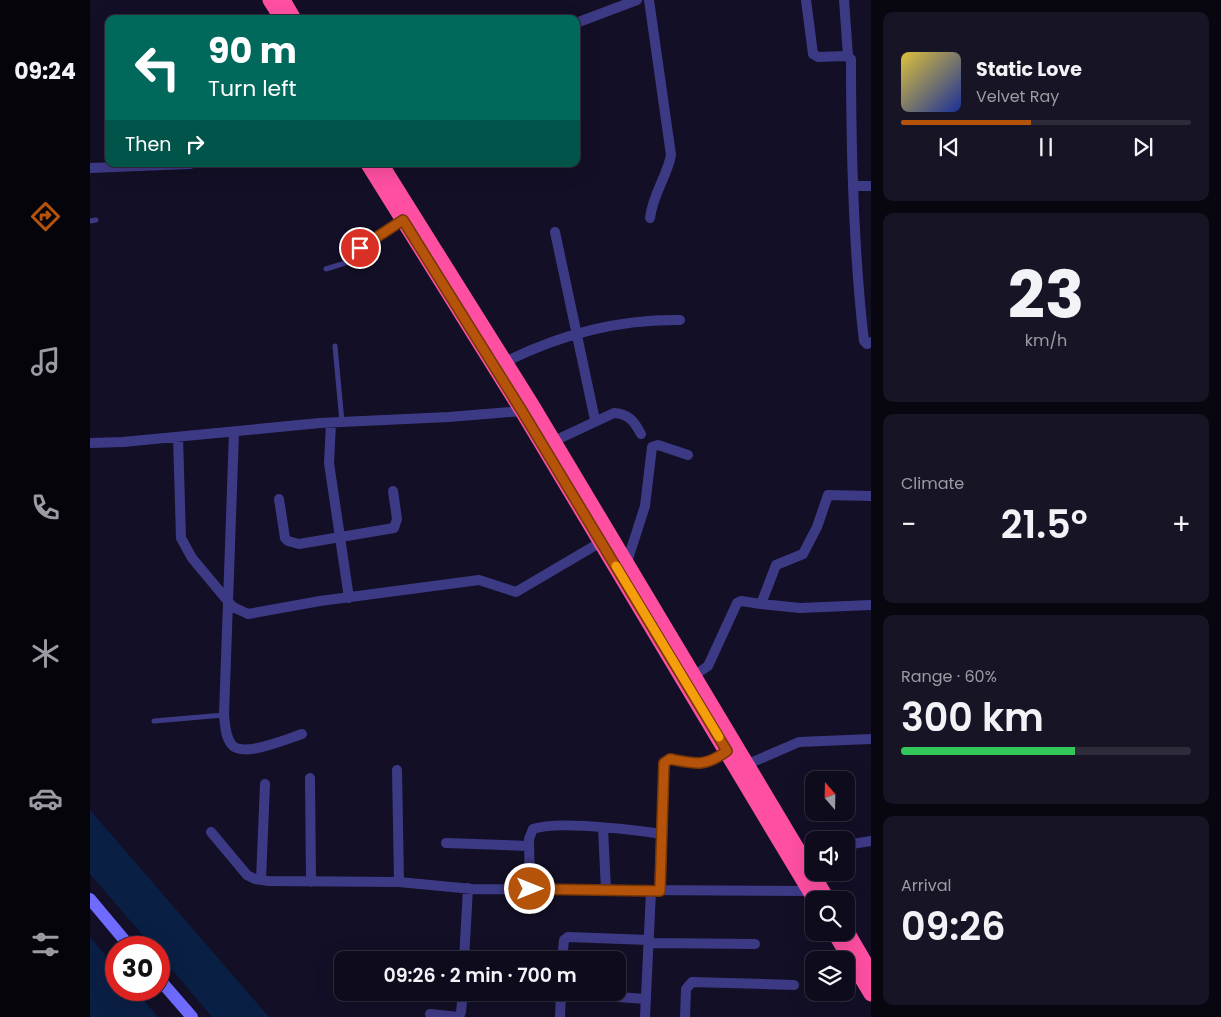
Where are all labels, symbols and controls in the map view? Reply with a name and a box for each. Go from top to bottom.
text: 90 m [208,26,297,75]
icon: left [125,35,190,100]
text: 09:24 [14,56,76,87]
text: Static Love [976,56,1082,83]
text: Turn left [208,73,296,104]
text: Velvet Ray [976,85,1059,108]
icon: right [181,130,209,158]
text: Then [125,131,171,158]
icon: previous [935,133,963,161]
icon: pause [1032,133,1060,161]
icon: next [1129,133,1157,161]
icon: directions [28,199,63,234]
pin [339,227,381,269]
icon: arrive [346,234,374,262]
text: 23 [1008,250,1084,341]
text: km/h [1025,329,1067,352]
icon: music [28,344,63,379]
text: Climate [901,472,964,495]
icon: phone [28,490,63,525]
text: 21.5° [1001,498,1088,551]
text: − [901,505,916,544]
text: + [1172,505,1191,544]
icon: climate [28,636,63,671]
text: Range · 60% [901,665,997,688]
text: 300 km [901,691,1044,744]
north arrow [805,771,855,821]
map controls [805,771,855,1001]
icon: car [28,781,63,816]
button: sound [805,831,855,881]
position arrow [503,862,555,914]
text: Arrival [901,874,951,897]
button: search [805,891,855,941]
text: 09:26 [901,900,1005,953]
icon: filters [28,927,63,962]
speed limit sign: 30 [105,936,170,1001]
button: layers [805,951,855,1001]
text: 09:26 · 2 min · 700 m [383,962,577,989]

